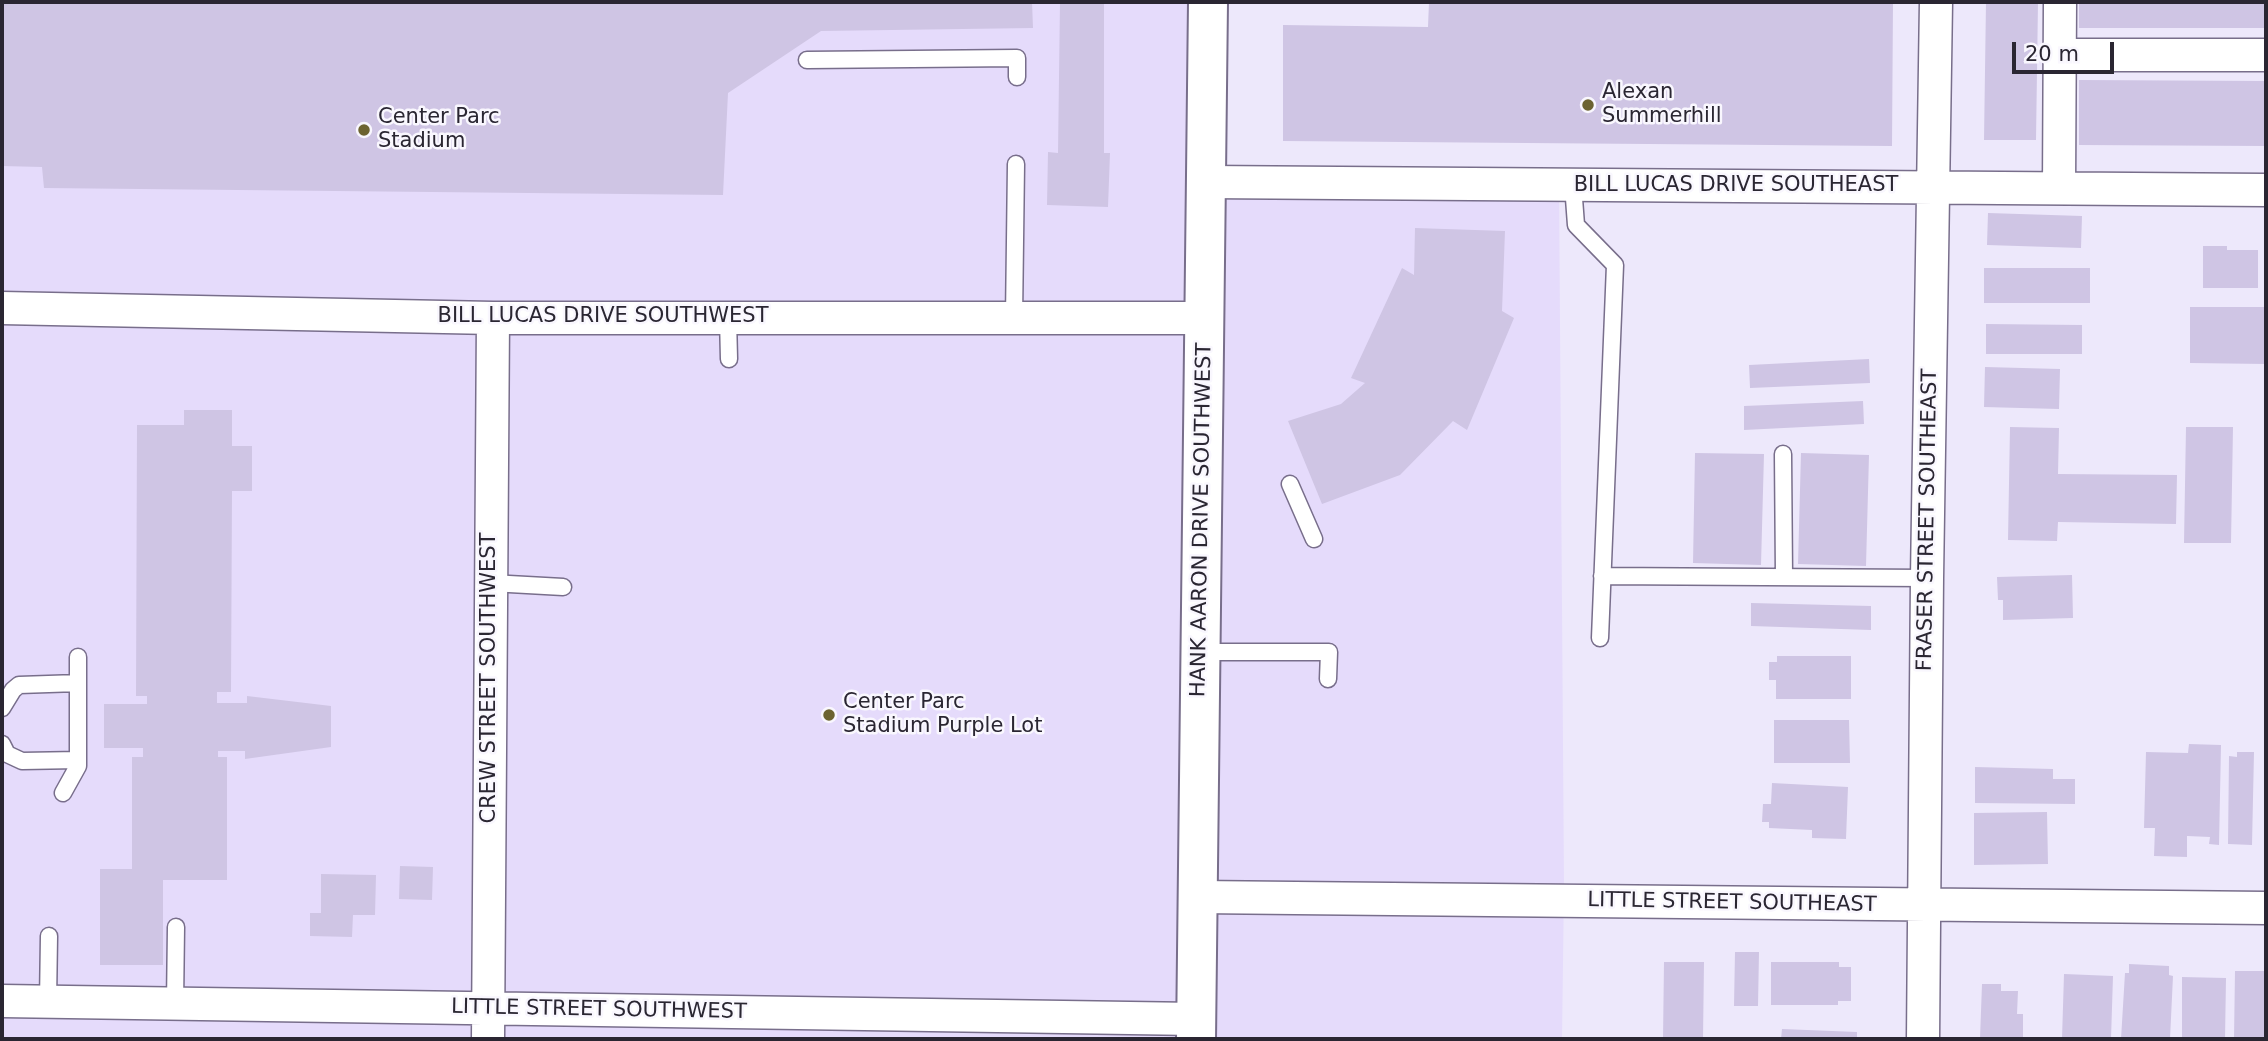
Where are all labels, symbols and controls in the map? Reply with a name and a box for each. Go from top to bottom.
scale bar [2016,28,2118,72]
text: 20 m [2025,42,2079,66]
place label: Alexan Summerhill [1602,80,1722,130]
marker: Alexan Summerhill [1580,97,1596,113]
place label: Center Parc Stadium [378,105,500,155]
marker: Center Parc Stadium [356,122,372,138]
street label: BILL LUCAS DRIVE SOUTHEAST [1574,173,1898,199]
street label: BILL LUCAS DRIVE SOUTHWEST [437,304,769,330]
street label: HANK AARON DRIVE SOUTHWEST [1186,343,1218,697]
street label: FRASER STREET SOUTHEAST [1913,369,1943,671]
street label: CREW STREET SOUTHWEST [477,533,503,823]
place label: Center Parc Stadium Purple Lot [843,690,1042,740]
marker: Center Parc Stadium Purple Lot [821,707,837,723]
street label: LITTLE STREET SOUTHEAST [1587,888,1877,918]
street label: LITTLE STREET SOUTHWEST [451,995,747,1025]

